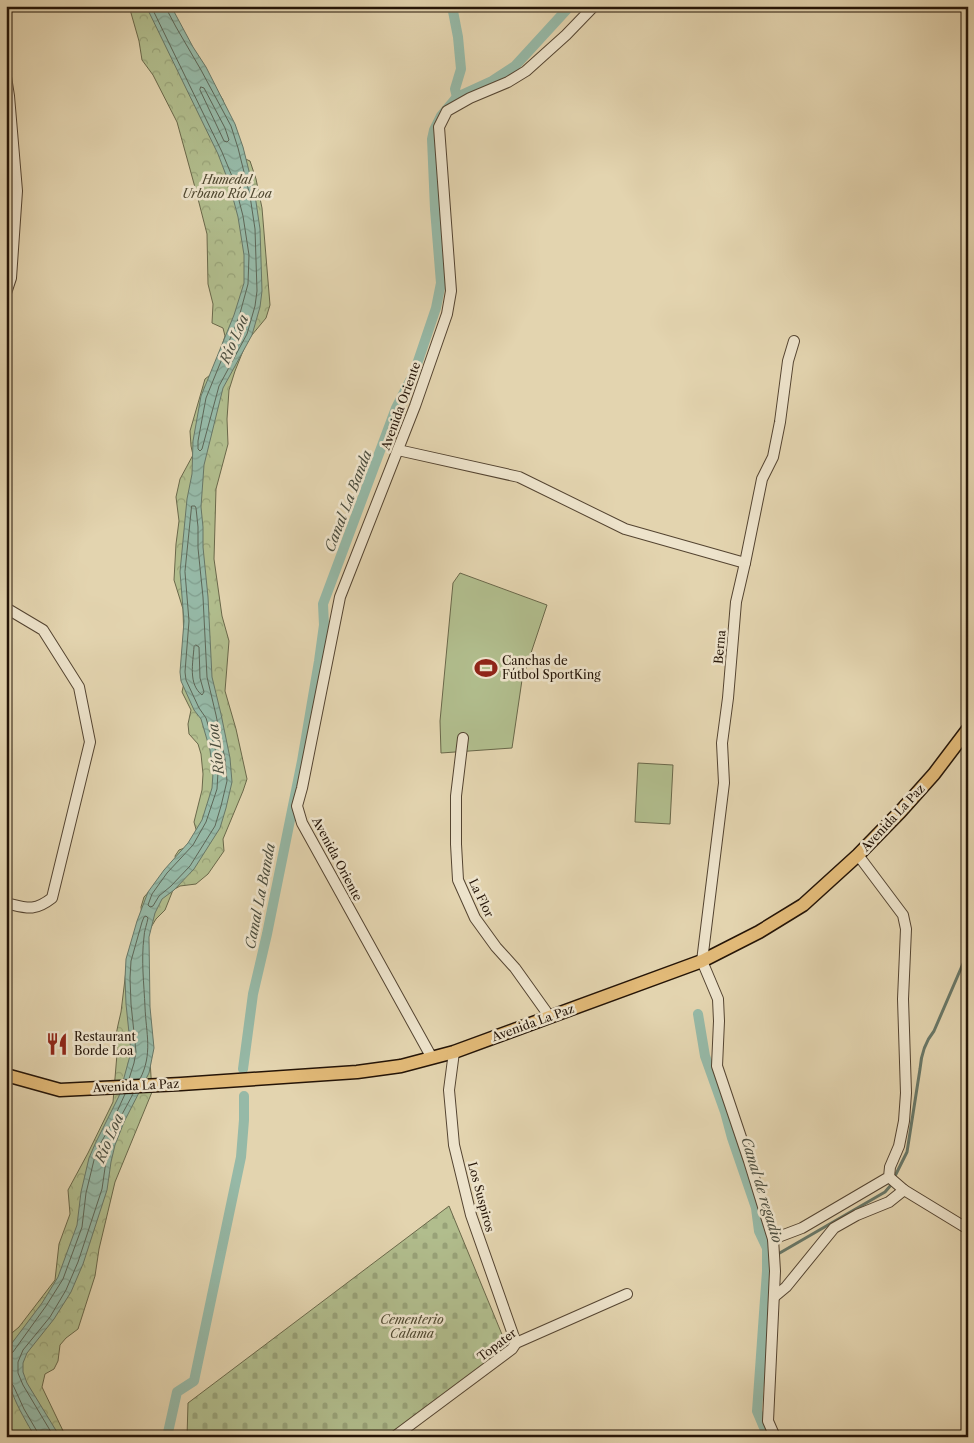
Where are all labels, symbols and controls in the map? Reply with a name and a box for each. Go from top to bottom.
park label: Humedal Urbano Río Loa [182,172,272,201]
water label: Río Loa [215,311,253,367]
street label: Avenida Oriente [377,359,424,453]
water label: Canal La Banda [320,447,376,554]
street label: Berna [711,629,729,665]
place label: Canchas de Fútbol SportKing [502,653,601,682]
sports icon: Canchas de Fútbol SportKing [473,655,499,681]
water label: Río Loa [204,722,228,777]
street label: Avenida La Paz [857,781,928,855]
street label: Avenida Oriente [309,813,366,903]
water label: Canal La Banda [241,841,279,950]
street label: La Flor [466,876,497,919]
street label: Avenida La Paz [489,1001,576,1045]
place label: Restaurant Borde Loa [74,1029,136,1058]
restaurant icon: Restaurant Borde Loa [44,1031,70,1057]
street label: Avenida La Paz [91,1076,180,1095]
water label: Río Loa [90,1110,128,1166]
water label: Canal de regadio [737,1135,787,1245]
street label: Los Suspiros [465,1160,498,1234]
park label: Cementerio Calama [380,1312,444,1341]
street label: Topater [474,1325,519,1364]

